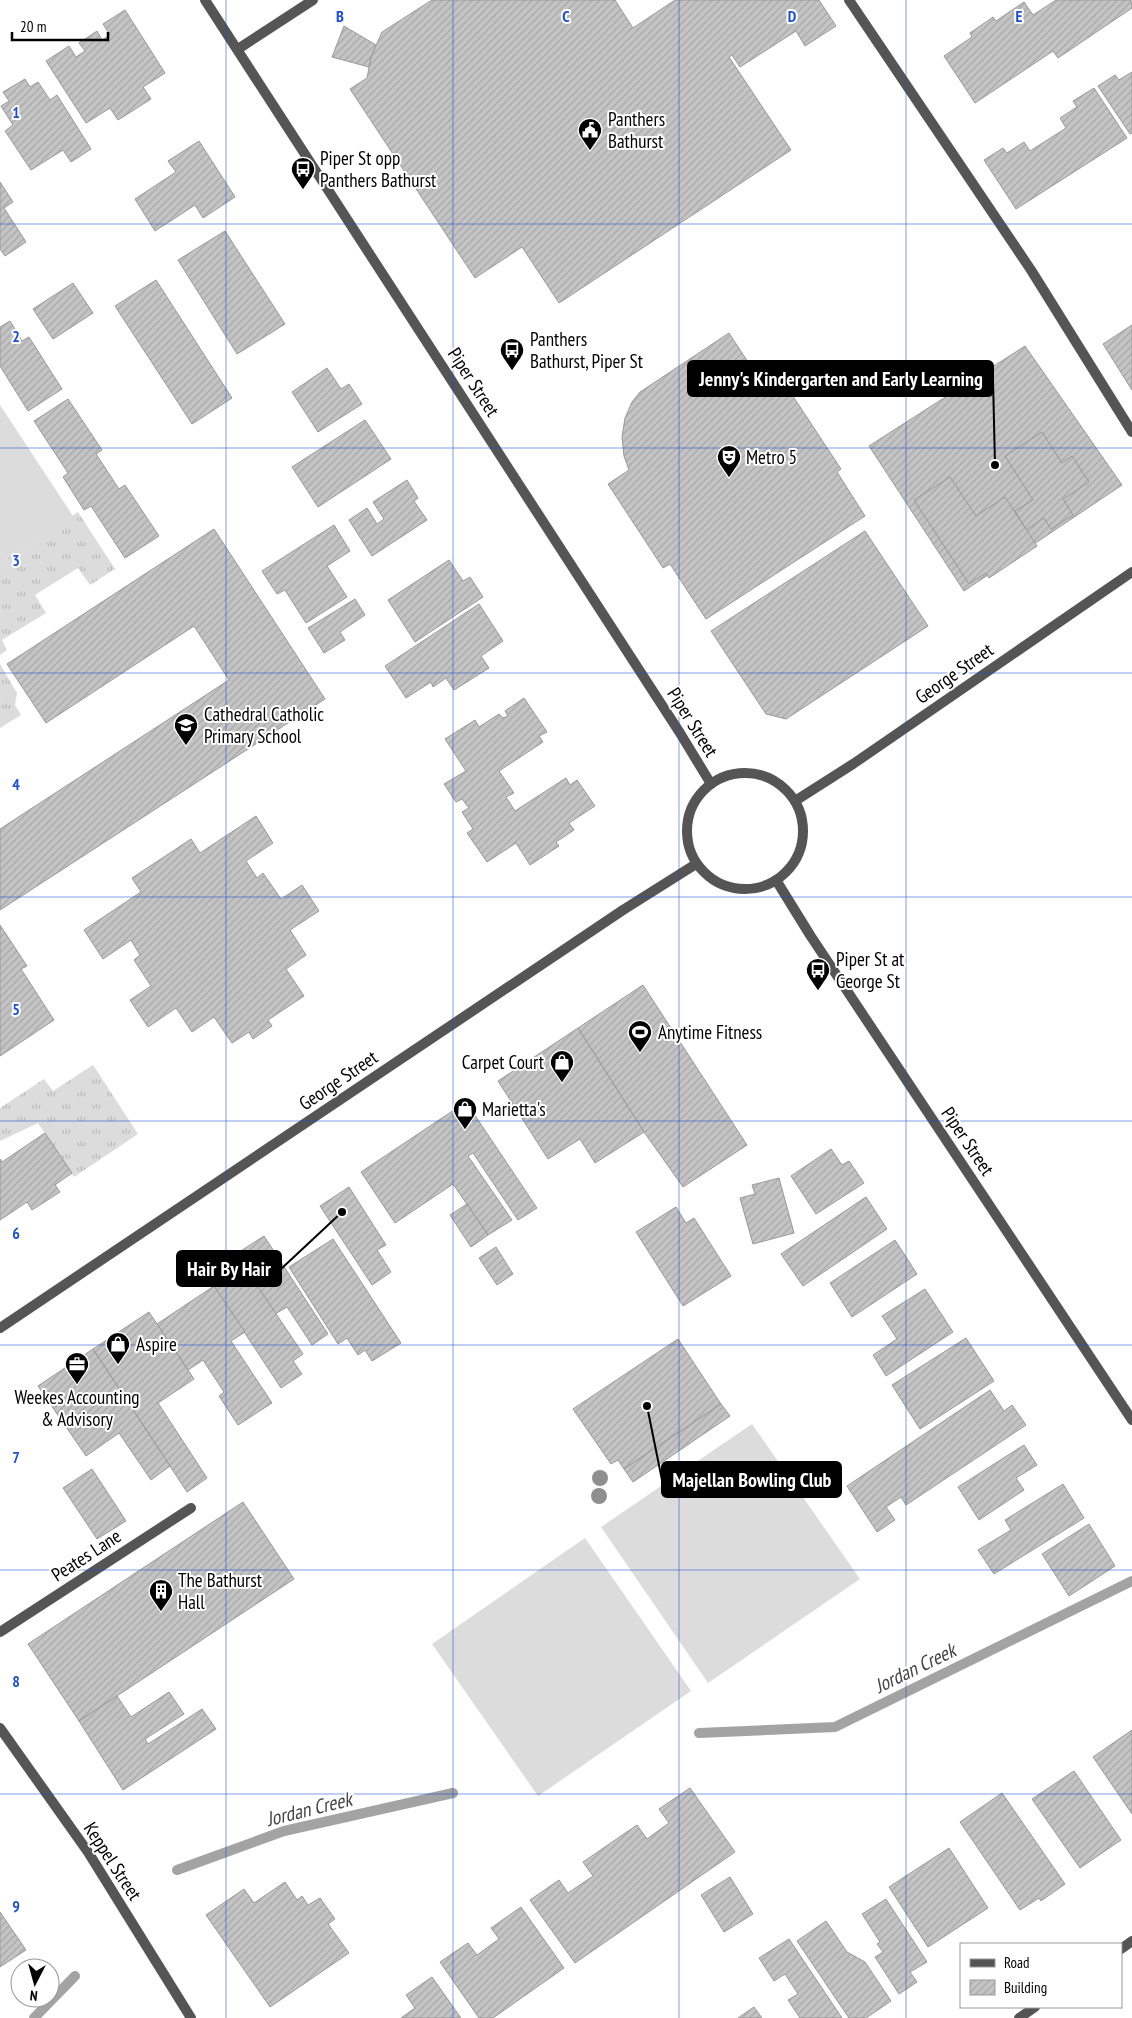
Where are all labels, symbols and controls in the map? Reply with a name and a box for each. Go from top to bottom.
text: B [336,6,344,26]
text: C [562,6,570,26]
text: D [788,6,797,26]
text: E [1016,6,1023,26]
scale bar [12,10,109,42]
text: 20 m [20,17,46,36]
text: 1 [12,102,20,122]
place label: Panthers Bathurst [608,107,665,153]
public building icon: Panthers Bathurst [577,117,603,151]
place label: Piper St opp Panthers Bathurst [320,146,437,192]
bus stop icon: Piper St opp Panthers Bathurst [290,156,316,190]
text: 2 [12,326,20,346]
place label: Panthers Bathurst, Piper St [530,327,644,373]
bus stop icon: Panthers Bathurst, Piper St [499,337,525,371]
street label: Piper Street [443,343,506,422]
callout: Jenny's Kindergarten and Early Learning [688,361,993,396]
text: Jenny's Kindergarten and Early Learning [698,366,983,392]
theatre icon: Metro 5 [716,444,742,478]
place label: Metro 5 [746,445,797,469]
text: 3 [12,550,20,570]
street label: George Street [910,637,998,709]
street label: Piper Street [662,683,724,762]
place label: Cathedral Catholic Primary School [204,702,324,748]
school or university icon: Cathedral Catholic Primary School [173,712,199,746]
text: 4 [12,774,20,794]
place label: Piper St at George St [836,947,905,993]
bus stop icon: Piper St at George St [805,957,831,991]
text: 5 [12,999,20,1019]
sports icon: Anytime Fitness [627,1019,653,1053]
place label: Anytime Fitness [658,1020,762,1044]
street label: George Street [294,1044,383,1115]
shop icon: Carpet Court [549,1049,575,1083]
place label: Carpet Court [462,1050,545,1074]
shop icon: Marietta's [452,1096,478,1130]
place label: Marietta's [482,1097,546,1121]
street label: Piper Street [936,1102,1000,1180]
text: 6 [12,1223,20,1243]
callout: Hair By Hair [177,1251,281,1286]
text: Hair By Hair [187,1256,271,1282]
shop icon: Aspire [105,1331,131,1365]
place label: Aspire [136,1332,177,1356]
office icon: Weekes Accounting & Advisory [64,1351,90,1385]
place label: Weekes Accounting & Advisory [15,1385,139,1431]
text: 7 [12,1447,20,1467]
callout: Majellan Bowling Club [662,1462,841,1497]
text: Majellan Bowling Club [673,1467,832,1493]
street label: Peates Lane [47,1524,125,1586]
place label: The Bathurst Hall [178,1568,263,1614]
building icon: The Bathurst Hall [148,1578,174,1612]
water label: Jordan Creek [869,1636,962,1699]
text: 8 [12,1671,20,1691]
water label: Jordan Creek [263,1785,357,1832]
street label: Keppel Street [79,1817,148,1905]
text: 9 [12,1896,20,1916]
legend [960,1943,1122,2008]
text: Road [1004,1953,1030,1972]
north arrow [10,1958,60,2008]
text: Building [1004,1978,1047,1997]
text: N [29,1987,38,2005]

